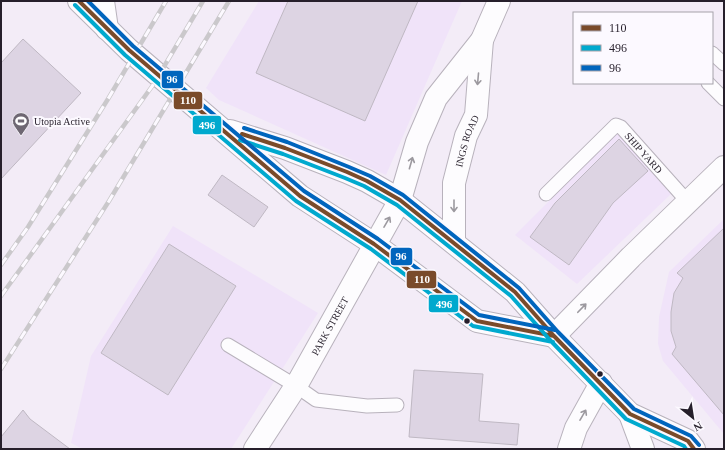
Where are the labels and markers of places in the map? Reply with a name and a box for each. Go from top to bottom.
sports icon: Utopia Active [11,111,31,136]
place label: Utopia Active [34,116,90,127]
unlabelled marker [462,316,472,326]
unlabelled marker [595,369,605,379]

